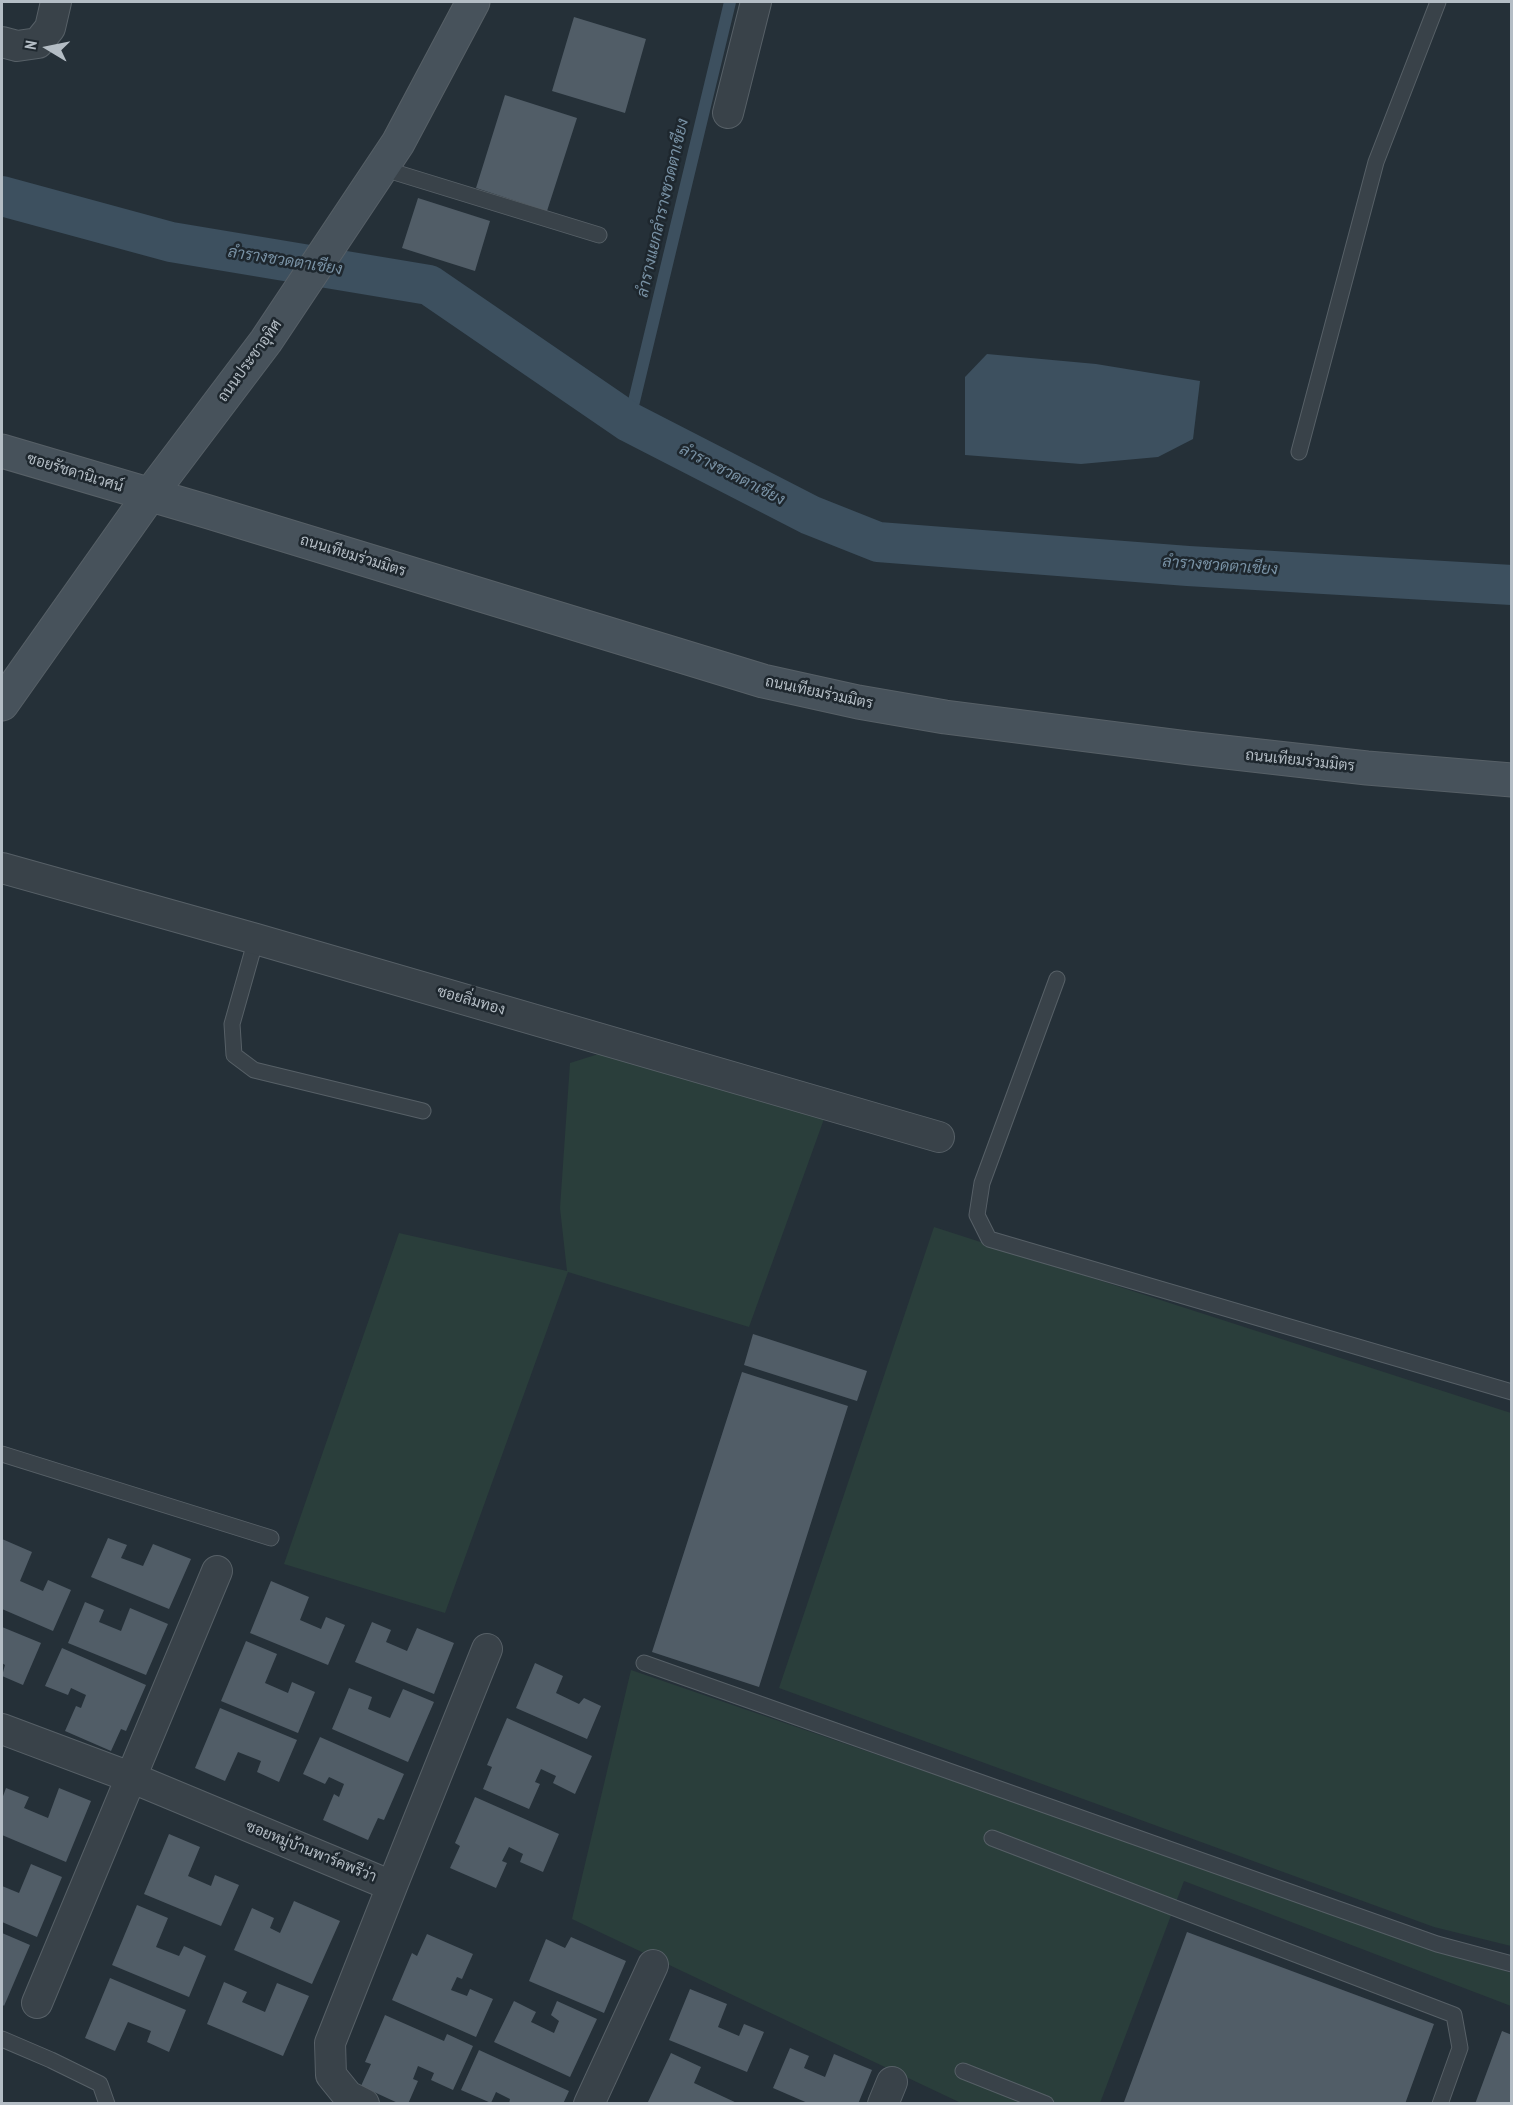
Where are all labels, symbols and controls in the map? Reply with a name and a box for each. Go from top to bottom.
north arrow [18,18,78,78]
text: N [20,39,41,51]
water label: ลำรางแยกลำรางชวดตาเชียง [633,117,693,299]
water label: ลำรางชวดตาเชียง [226,242,344,280]
street label: ถนนประชาอุทิศ [214,316,286,406]
water label: ลำรางชวดตาเชียง [676,440,788,510]
street label: ซอยรัชดานิเวศน์ [25,450,125,496]
street label: ถนนเทียมร่วมมิตร [298,531,408,581]
water label: ลำรางชวดตาเชียง [1162,552,1278,580]
street label: ถนนเทียมร่วมมิตร [763,673,875,713]
street label: ถนนเทียมร่วมมิตร [1244,746,1356,776]
street label: ซอยลิ่มทอง [435,983,507,1019]
street label: ซอยหมู่บ้านพาร์คพรีว่า [243,1818,379,1886]

